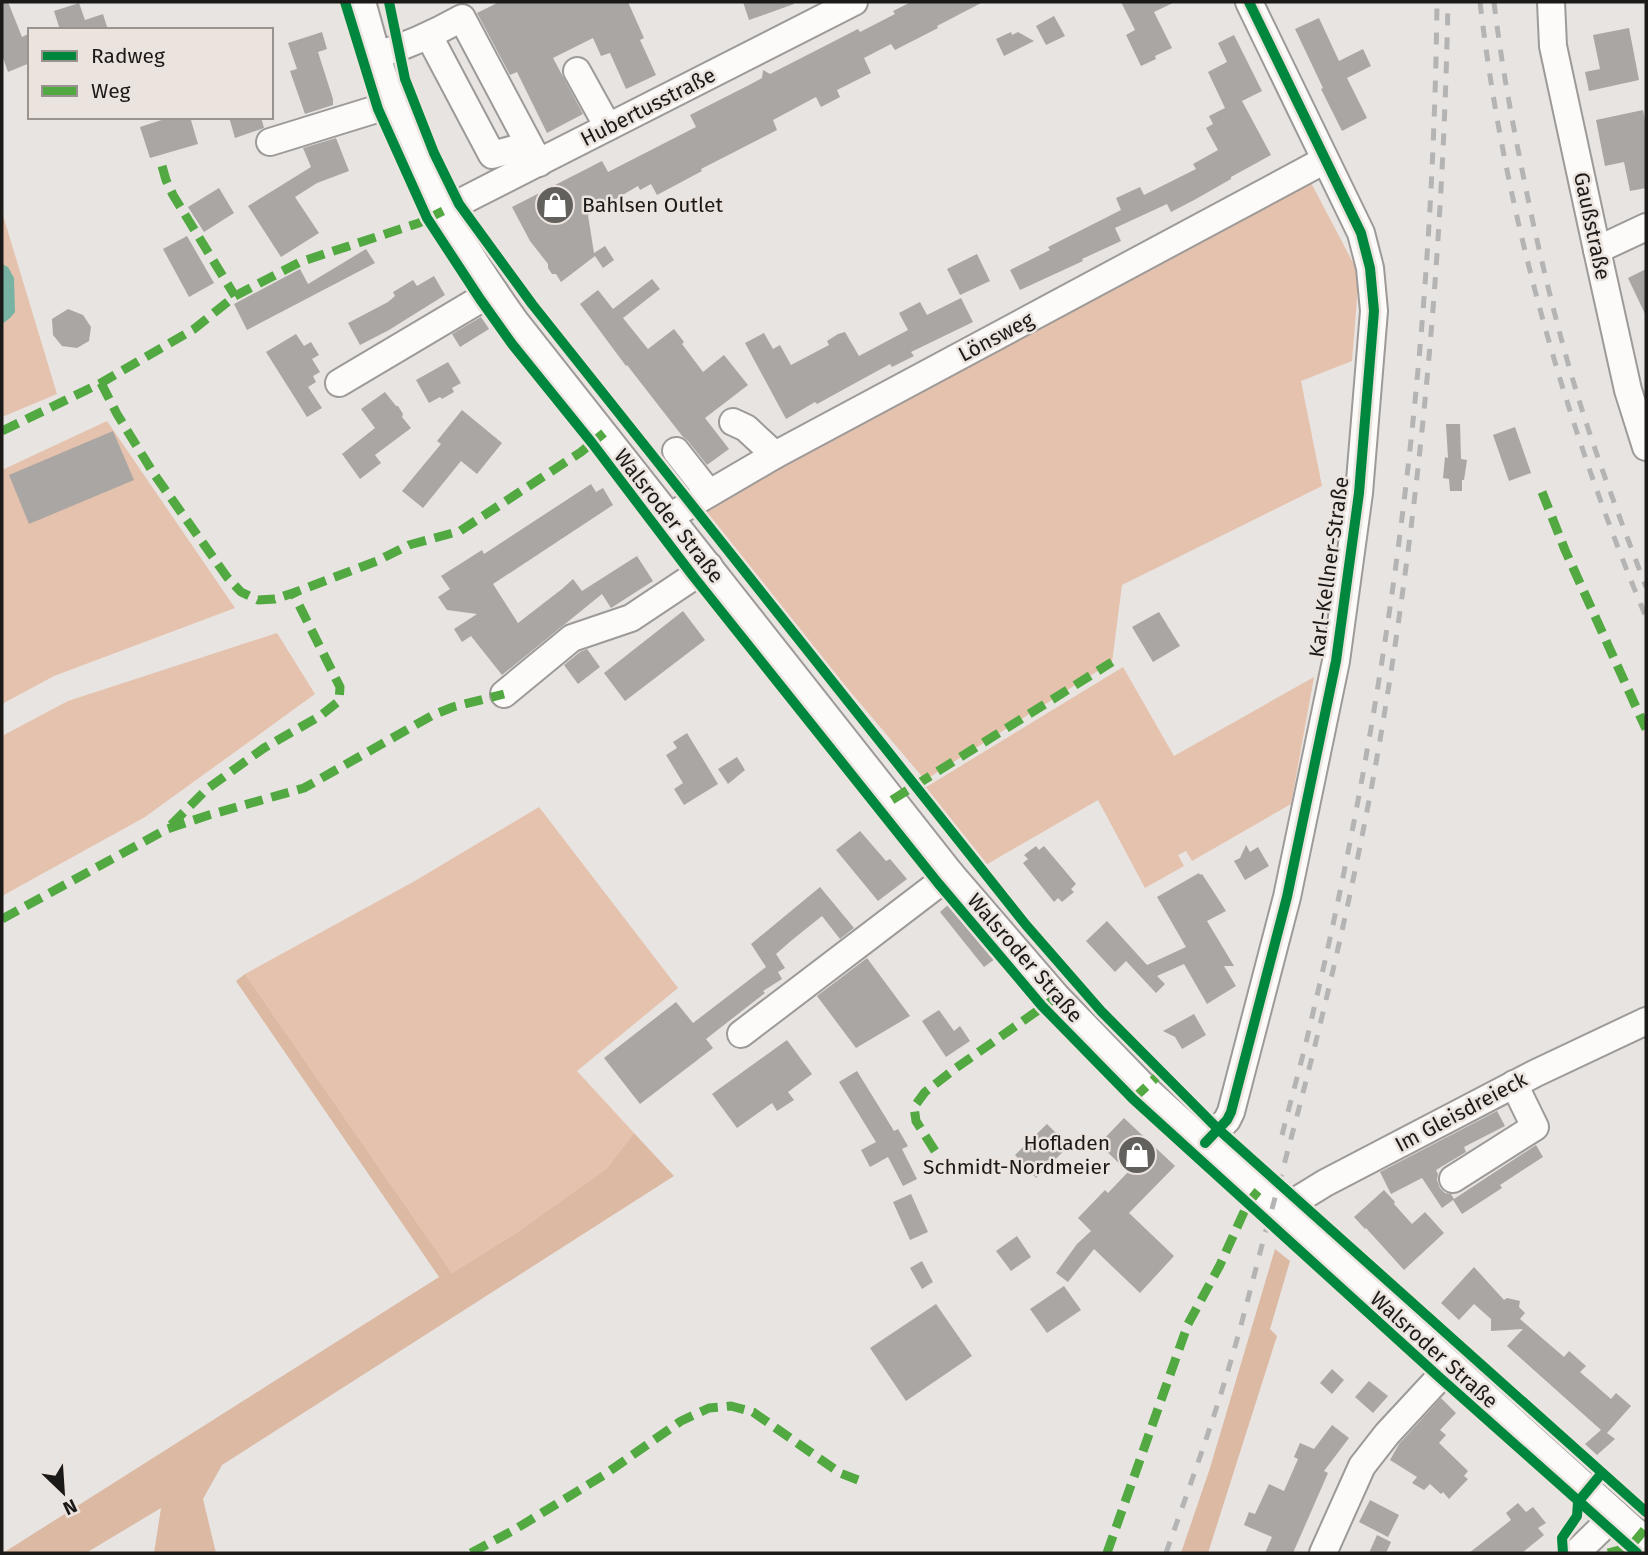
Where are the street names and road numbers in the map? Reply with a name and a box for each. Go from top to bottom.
street label: Hubertusstraße [576,62,720,152]
street label: Gaußstraße [1568,170,1616,282]
street label: Lönsweg [954,306,1038,368]
street label: Walsroder Straße [609,444,729,588]
street label: Karl-Kellner-Straße [1303,475,1355,659]
street label: Walsroder Straße [962,888,1088,1028]
street label: Im Gleisdreieck [1390,1066,1532,1158]
street label: Walsroder Straße [1365,1286,1503,1414]

